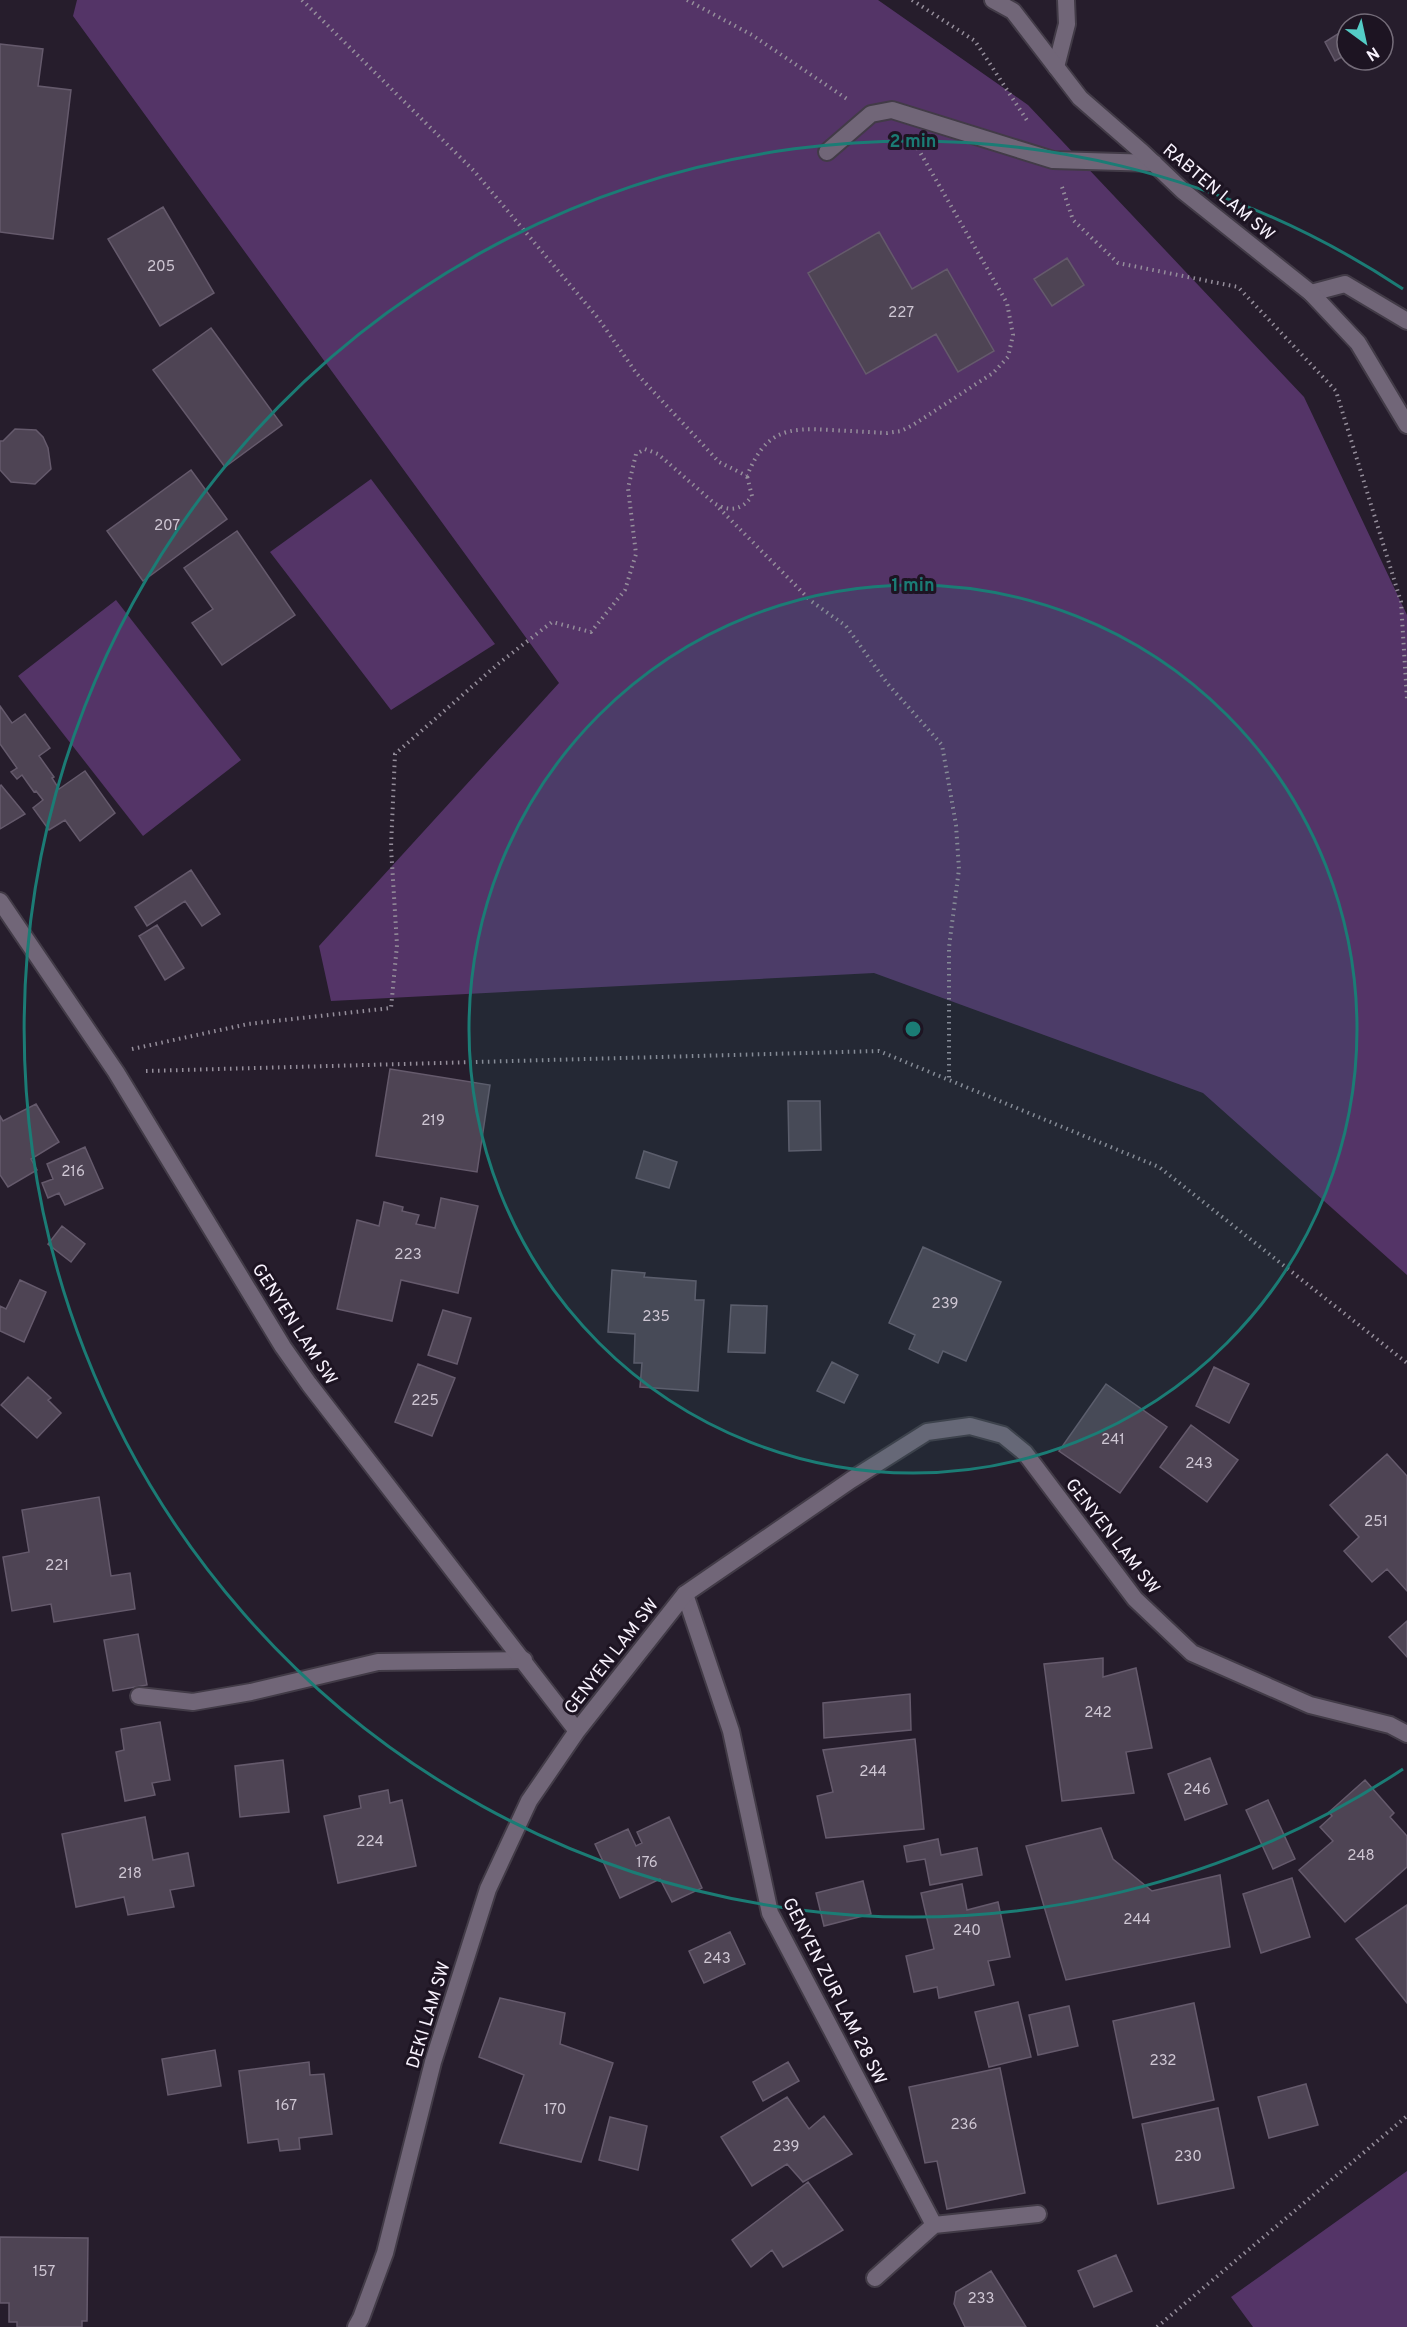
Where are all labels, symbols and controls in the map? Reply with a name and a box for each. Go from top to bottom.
north arrow [1335,12,1395,72]
text: N [1362,41,1382,64]
text: 2 min [889,131,937,154]
street label: RABTEN LAM SW [1157,140,1279,247]
house number: 205 [147,258,175,277]
house number: 227 [888,304,914,323]
house number: 207 [154,517,180,536]
text: 1 min [891,575,935,598]
centre of rings [903,1019,923,1039]
house number: 219 [421,1112,445,1131]
house number: 216 [61,1163,85,1182]
house number: 223 [394,1246,422,1265]
street label: GENYEN LAM SW [246,1260,342,1390]
house number: 239 [932,1295,958,1314]
house number: 235 [642,1308,670,1327]
house number: 225 [411,1392,439,1411]
house number: 241 [1101,1431,1125,1450]
house number: 243 [1185,1455,1213,1474]
street label: GENYEN LAM SW [1059,1474,1164,1599]
house number: 251 [1364,1513,1388,1532]
house number: 221 [45,1557,69,1576]
street label: GENYEN LAM SW [560,1594,665,1719]
house number: 242 [1084,1704,1112,1723]
house number: 244 [859,1763,887,1782]
house number: 246 [1183,1781,1211,1800]
house number: 224 [356,1833,384,1852]
house number: 248 [1347,1847,1375,1866]
house number: 176 [636,1854,658,1873]
house number: 218 [118,1865,142,1884]
street label: GENYEN ZUR LAM 28 SW [776,1894,891,2089]
house number: 244 [1123,1911,1151,1930]
house number: 240 [953,1922,981,1941]
house number: 243 [703,1950,731,1969]
street label: DEKI LAM SW [402,1959,457,2072]
house number: 232 [1149,2052,1177,2071]
house number: 167 [275,2097,297,2116]
house number: 170 [544,2101,566,2120]
house number: 236 [950,2116,978,2135]
house number: 239 [773,2138,799,2157]
house number: 230 [1174,2148,1202,2167]
house number: 157 [33,2263,55,2282]
house number: 233 [967,2290,995,2309]

